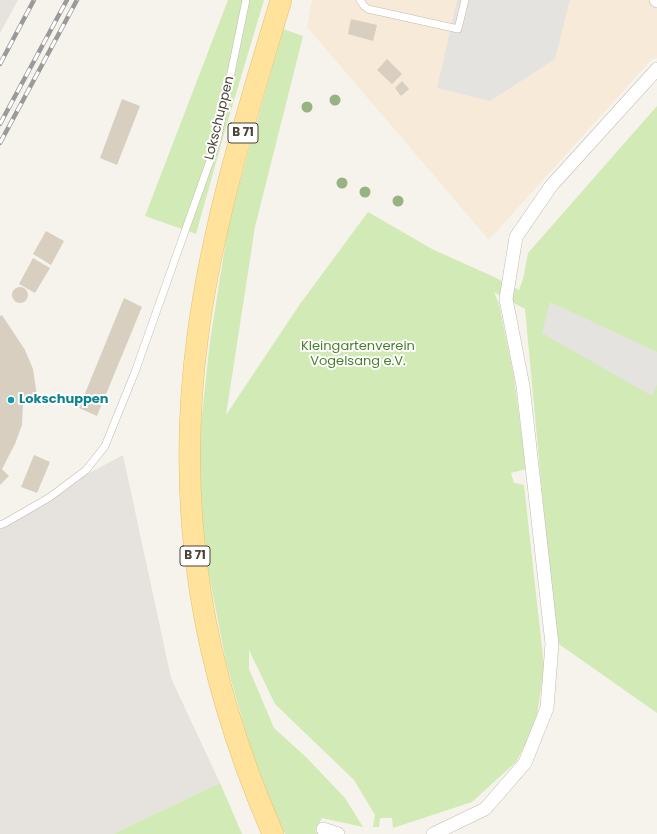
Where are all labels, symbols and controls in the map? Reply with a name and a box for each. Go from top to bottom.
street label: Lokschuppen [202,74,238,162]
road number: B 71 [228,123,258,143]
park label: Kleingartenverein Vogelsang e.V. [301,339,415,370]
place label: Lokschuppen [19,392,109,408]
marker: Lokschuppen [6,395,16,405]
road number: B 71 [180,546,210,566]

